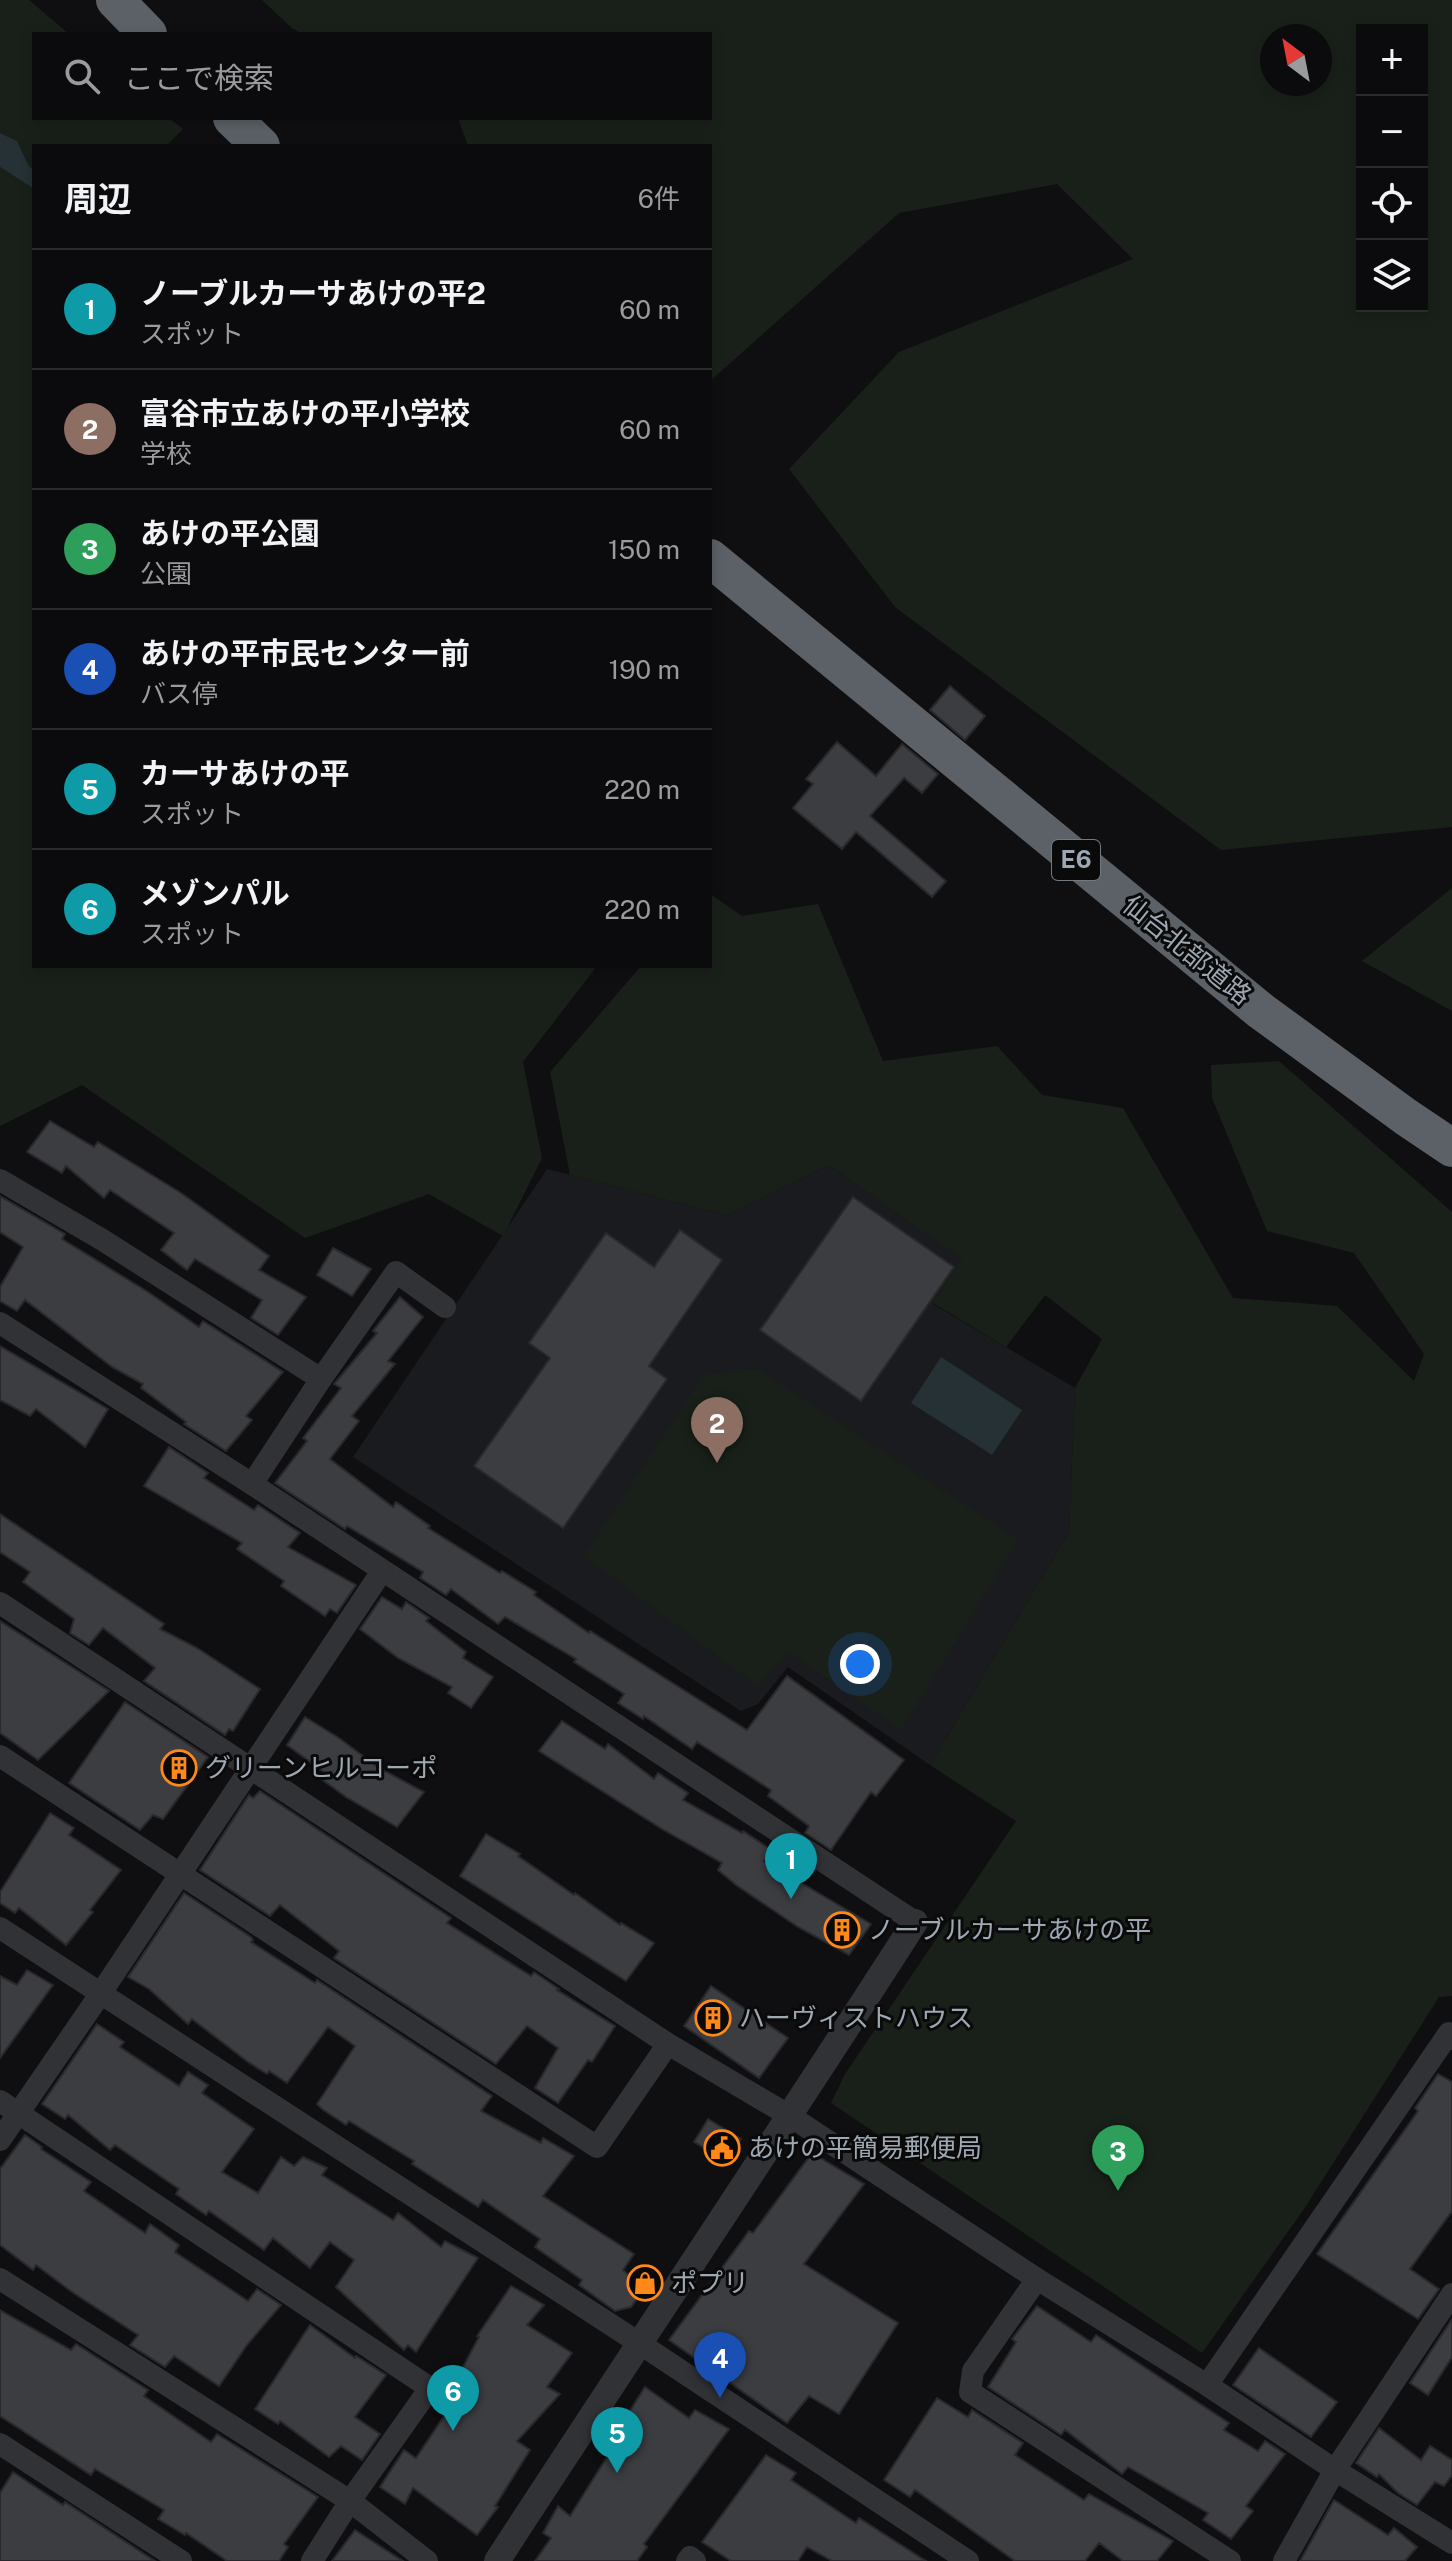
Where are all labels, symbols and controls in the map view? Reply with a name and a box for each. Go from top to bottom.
north arrow [1260,24,1332,96]
map controls [1356,24,1428,312]
button: + [1356,24,1428,96]
search box [32,32,712,120]
icon: search [60,54,104,98]
text: ここで検索 [124,60,274,96]
button: − [1356,96,1428,168]
button: locate [1356,168,1428,240]
text: 周辺 [64,179,132,219]
text: 6件 [638,183,680,214]
button: layers [1356,240,1428,312]
text: ノーブルカーサあけの平2 [140,275,486,311]
text: 1 [84,294,96,325]
text: 60 m [619,294,680,325]
text: スポット [140,318,244,349]
text: 富谷市立あけの平小学校 [140,395,470,431]
text: 2 [82,414,98,445]
text: 60 m [619,414,680,445]
text: 学校 [140,438,192,469]
text: あけの平公園 [140,515,320,551]
text: 3 [81,534,99,565]
text: 150 m [608,534,680,565]
text: 公園 [140,558,192,589]
text: あけの平市民センター前 [140,635,470,671]
text: 4 [81,654,99,685]
text: 190 m [609,654,680,685]
text: バス停 [140,678,218,709]
text: カーサあけの平 [140,755,349,791]
text: 5 [81,774,99,805]
text: 220 m [604,774,680,805]
text: スポット [140,798,244,829]
road number: E6 [1052,840,1100,880]
text: メゾンパル [140,875,290,911]
street label: 仙台北部道路 [1117,888,1258,1011]
text: 6 [81,894,99,925]
text: 220 m [604,894,680,925]
text: スポット [140,918,244,949]
pin: 2 [691,1397,743,1463]
your location [840,1644,880,1684]
building icon: グリーンヒルコーポ [160,1749,198,1787]
place label: グリーンヒルコーポ [205,1752,437,1783]
pin: 1 [765,1833,817,1899]
building icon: ノーブルカーサあけの平 [823,1911,861,1949]
place label: ノーブルカーサあけの平 [868,1914,1151,1945]
building icon: ハーヴィストハウス [694,1999,732,2037]
place label: ハーヴィストハウス [739,2002,973,2033]
pin: 3 [1092,2125,1144,2191]
public building icon: あけの平簡易郵便局 [703,2129,741,2167]
place label: あけの平簡易郵便局 [748,2132,982,2163]
shop icon: ポプリ [626,2264,664,2302]
place label: ポプリ [671,2267,749,2298]
pin: 4 [694,2332,746,2398]
pin: 6 [427,2365,479,2431]
pin: 5 [591,2407,643,2473]

